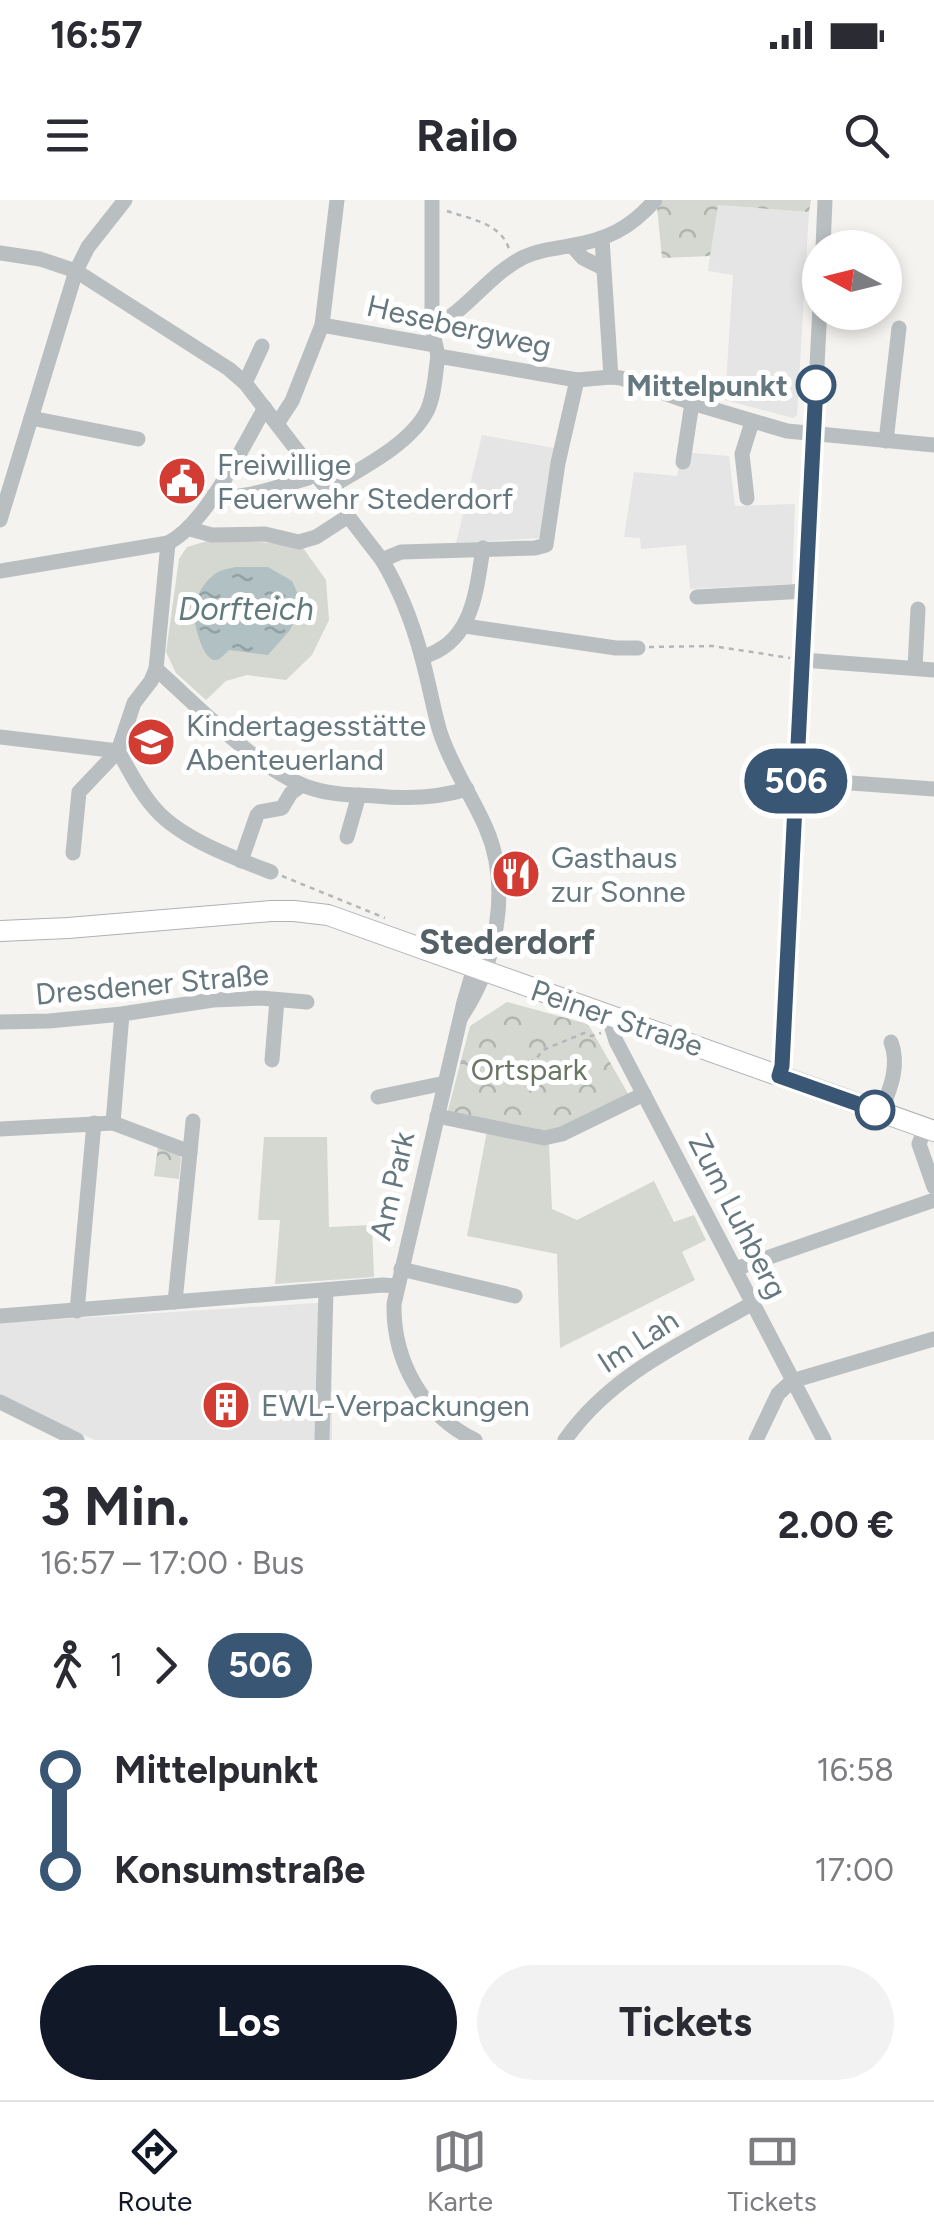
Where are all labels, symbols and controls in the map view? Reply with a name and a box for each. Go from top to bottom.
text: 16:57 [50,12,143,58]
icon: menu [40,108,95,163]
text: Railo [416,108,518,162]
icon: search [839,108,894,163]
north arrow [802,230,902,330]
map controls [802,230,902,330]
street label: Hesebergweg [363,287,555,365]
marker: Mittelpunkt [797,366,835,404]
place label: Mittelpunkt [626,367,788,404]
place label: Freiwillige Feuerwehr Stederdorf [217,446,513,517]
public building icon: Freiwillige Feuerwehr Stederdorf [156,455,208,507]
water label: Dorfteich [178,590,314,628]
place label: Kindertagesstätte Abenteuerland [186,707,426,778]
school or university icon: Kindertagesstätte Abenteuerland [125,716,177,768]
line badge: 506 [738,748,854,814]
text: 506 [764,760,828,802]
place label: Gasthaus zur Sonne [551,839,686,910]
restaurant icon: Gasthaus zur Sonne [490,848,542,900]
district label: Stederdorf [419,921,595,963]
street label: Dresdener Straße [34,955,270,1013]
street label: Peiner Straße [526,971,708,1065]
park label: Ortspark [471,1051,588,1088]
unlabelled marker [856,1091,894,1129]
street label: Am Park [362,1128,423,1244]
street label: Zum Luhberg [681,1128,795,1304]
street label: Im Lah [591,1301,685,1381]
building icon: EWL-Verpackungen [200,1379,252,1431]
place label: EWL-Verpackungen [261,1387,530,1424]
text: 3 Min. [40,1473,190,1539]
text: 2.00 € [778,1502,894,1548]
text: 16:57 – 17:00 · Bus [40,1544,304,1582]
icon: walk [40,1638,95,1693]
icon: forward [138,1638,193,1693]
text: 506 [228,1644,292,1686]
text: 1 [110,1646,123,1684]
text: Mittelpunkt [114,1747,319,1793]
text: 16:58 [817,1751,894,1789]
text: Konsumstraße [114,1847,365,1893]
text: 17:00 [814,1851,894,1889]
button: Los [40,1965,457,2080]
button: Tickets [477,1965,894,2080]
tab: Route [117,2124,192,2218]
tab: Karte [427,2124,493,2218]
tab: Tickets [728,2124,817,2218]

